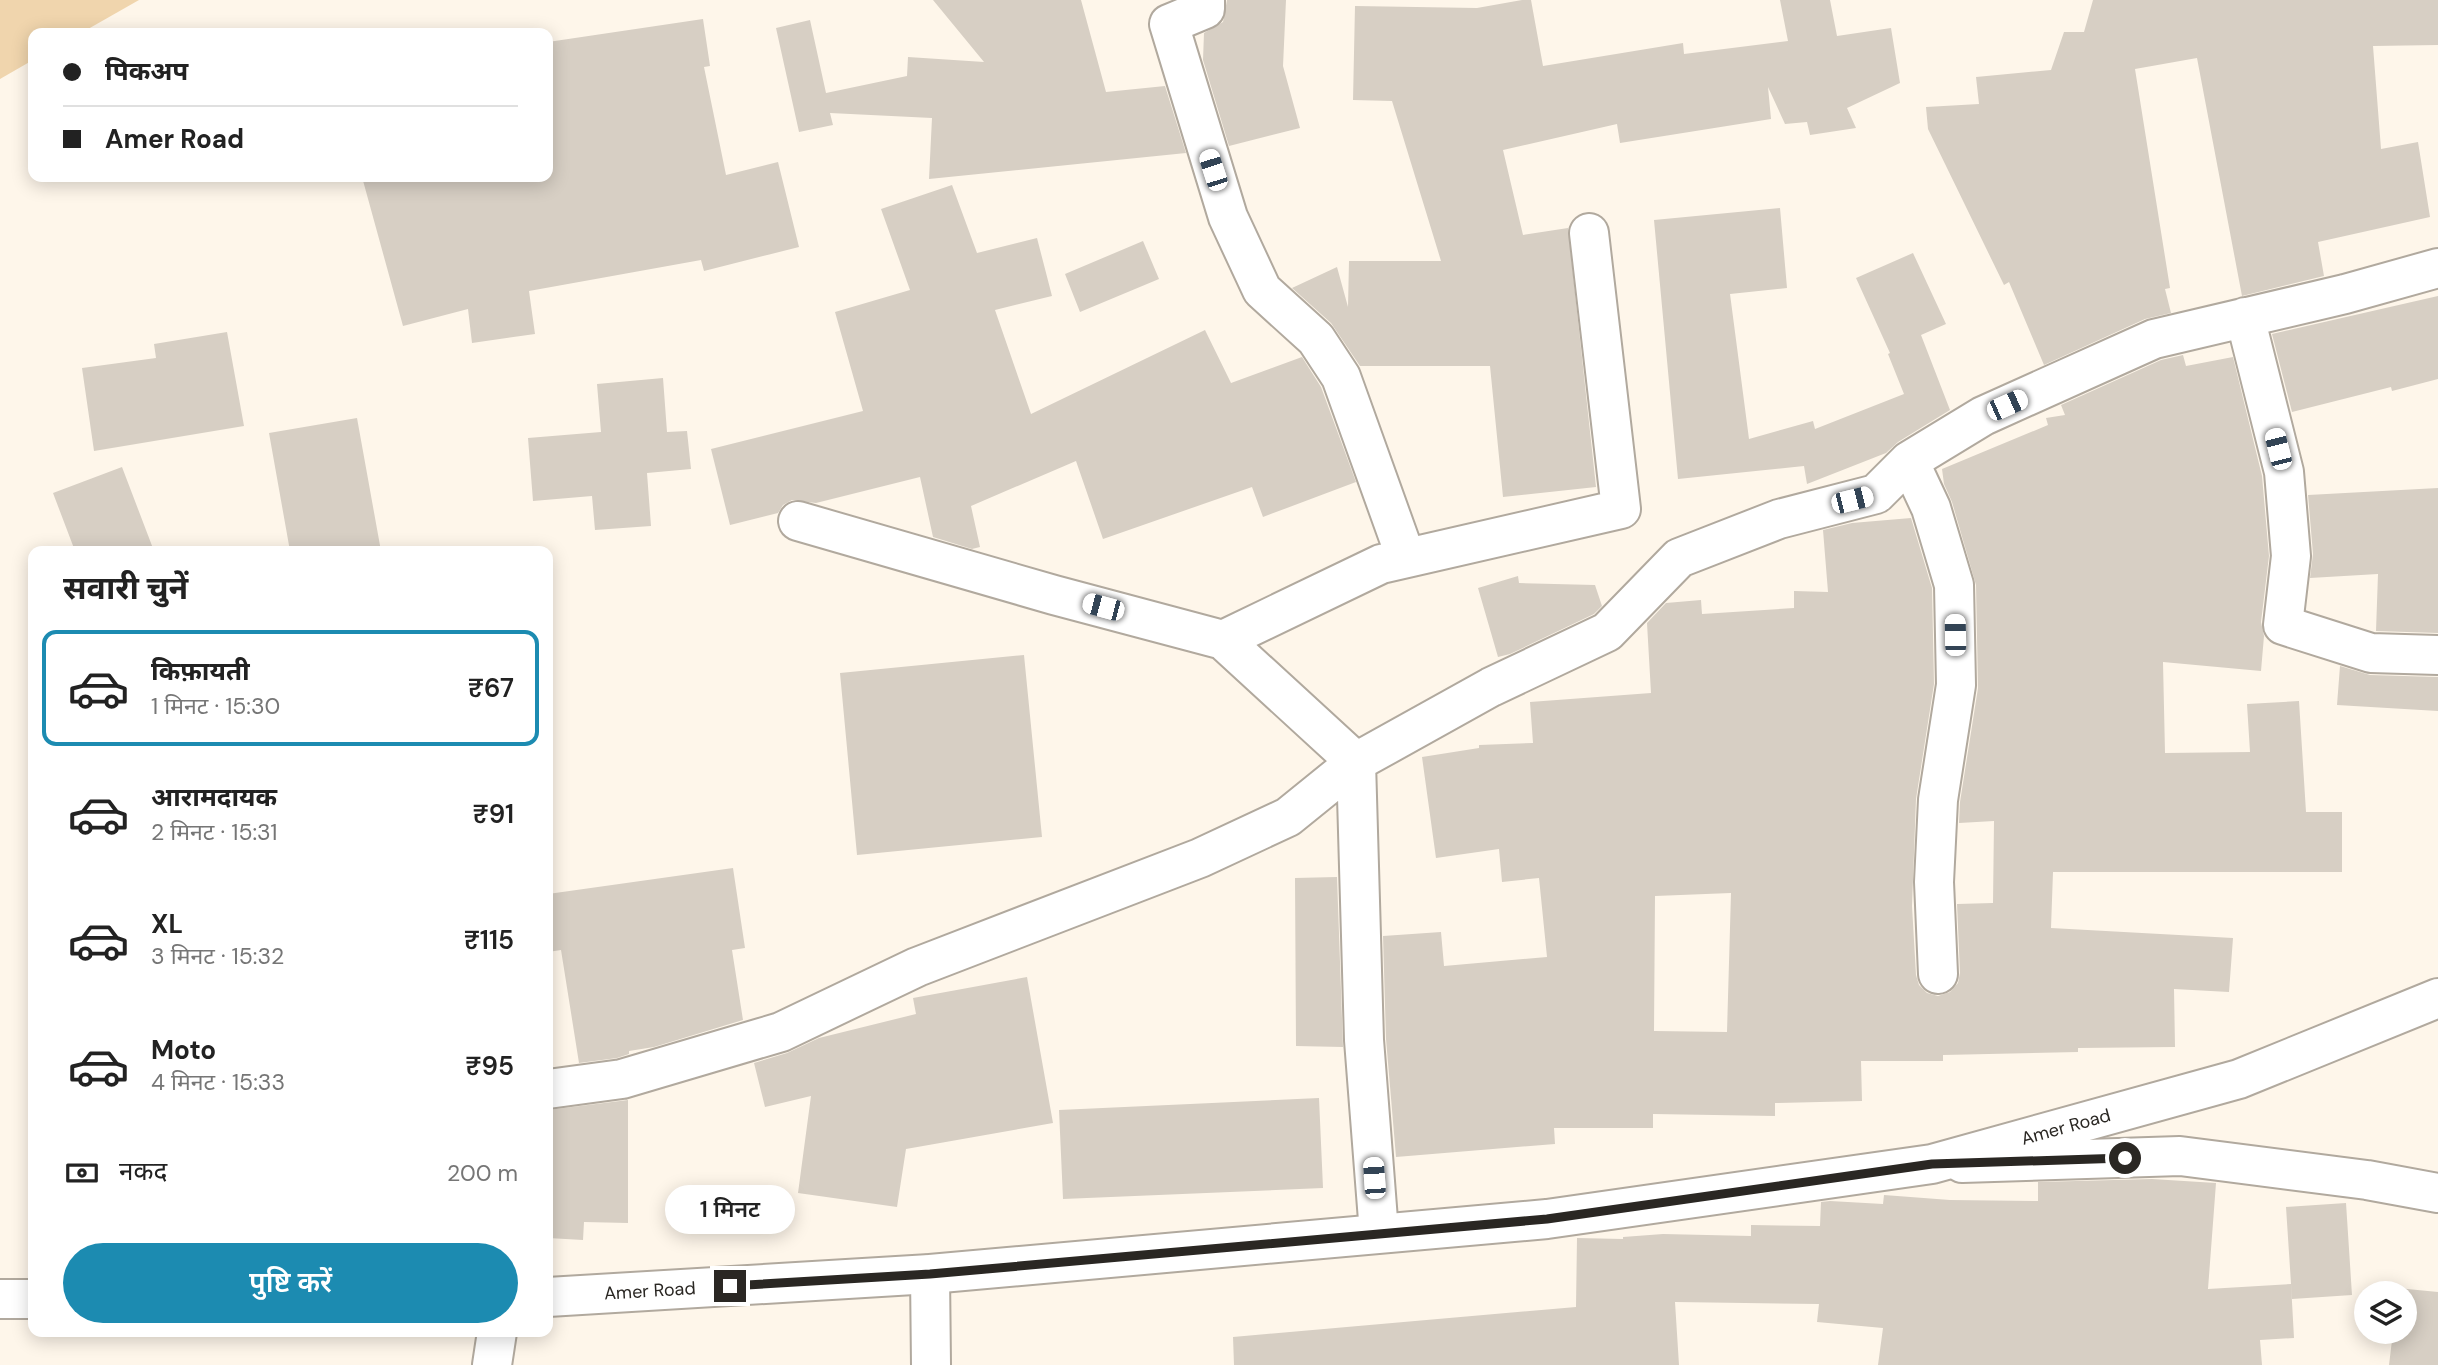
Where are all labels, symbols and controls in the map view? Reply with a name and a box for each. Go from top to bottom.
text: पिकअप [105,54,188,88]
text: Amer Road [105,122,244,156]
car [1197,147,1230,193]
car [1984,387,2031,423]
car [2263,426,2294,472]
car [1830,485,1875,515]
text: सवारी चुनें [63,567,188,609]
car [1080,591,1127,623]
car [1945,614,1966,656]
text: किफ़ायती [151,654,250,688]
icon: car [67,657,130,720]
text: ₹67 [468,671,514,705]
text: 1 मिनट · 15:30 [151,691,280,721]
text: आरामदायक [151,780,277,814]
icon: car [67,783,130,846]
text: ₹91 [473,797,514,831]
text: 2 मिनट · 15:31 [151,817,277,847]
text: XL [151,907,183,941]
icon: car [67,909,130,972]
text: ₹115 [464,923,514,957]
text: 3 मिनट · 15:32 [151,941,284,971]
text: Moto [151,1033,216,1067]
icon: car [67,1035,130,1098]
text: ₹95 [465,1049,514,1083]
text: 4 मिनट · 15:33 [151,1067,285,1097]
street label: Amer Road [2019,1103,2113,1151]
route start [2109,1142,2141,1174]
icon: cash [63,1154,101,1192]
text: नकद [119,1154,167,1188]
car [1363,1156,1386,1200]
text: 200 m [447,1158,518,1188]
callout: 1 मिनट [665,1184,795,1234]
text: 1 मिनट [700,1194,760,1224]
button: पुष्टि करें [63,1243,518,1323]
route end [714,1270,746,1302]
street label: Amer Road [603,1276,696,1306]
map controls [2354,1281,2417,1344]
button: layers [2354,1281,2417,1344]

